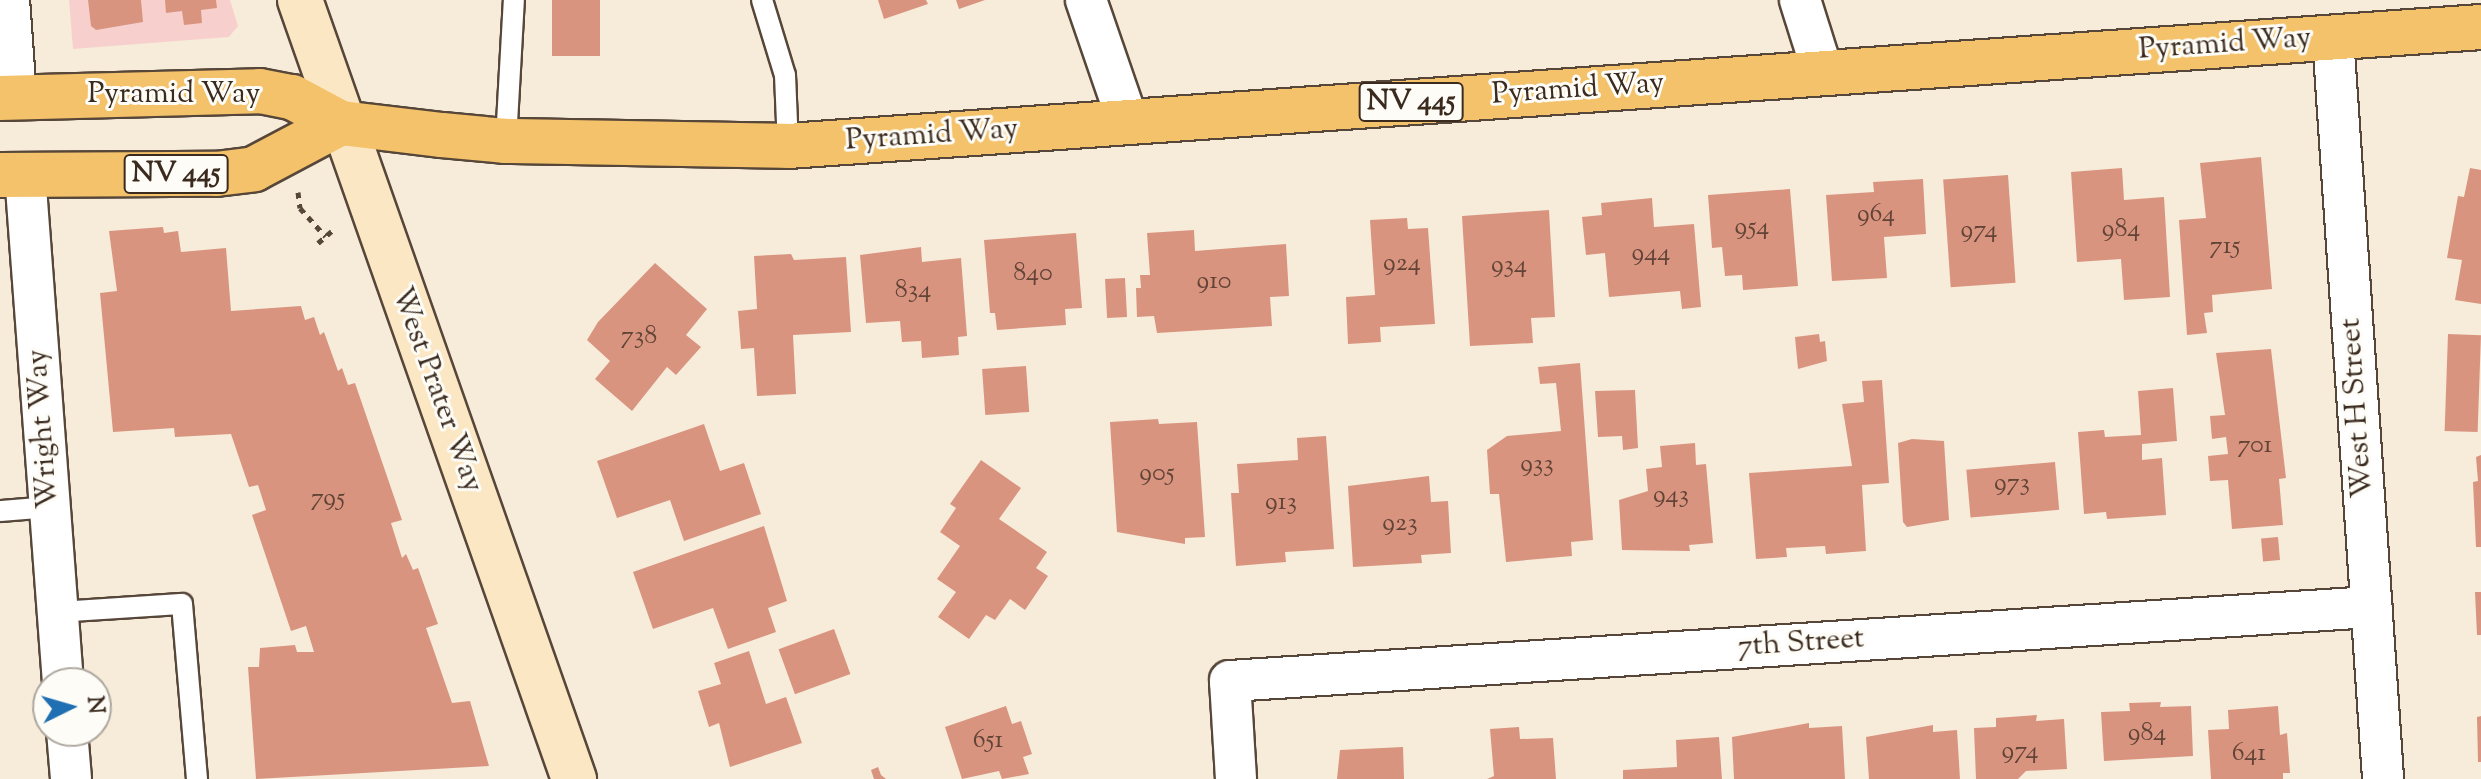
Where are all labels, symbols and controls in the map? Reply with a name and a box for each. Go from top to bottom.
street label: Pyramid Way [2137,21,2313,69]
street label: Pyramid Way [1490,66,1666,114]
street label: Pyramid Way [88,77,260,113]
road number: NV 445 [1357,78,1465,126]
street label: Pyramid Way [844,112,1020,160]
road number: NV 445 [122,150,230,198]
house number: 964 [1857,199,1895,231]
house number: 954 [1735,212,1769,244]
house number: 984 [2102,214,2140,246]
house number: 974 [1961,215,1997,247]
house number: 715 [2210,231,2240,263]
house number: 944 [1632,238,1670,270]
house number: 924 [1383,248,1421,280]
house number: 934 [1491,250,1527,282]
house number: 840 [1013,258,1053,290]
house number: 910 [1197,266,1231,298]
house number: 834 [895,275,931,307]
street label: West Prater Way [382,282,490,498]
street label: West H Street [2334,317,2382,499]
house number: 738 [621,321,657,353]
street label: Wright Way [20,348,68,510]
house number: 701 [2238,430,2272,462]
house number: 933 [1520,449,1554,481]
house number: 905 [1139,458,1175,490]
house number: 973 [1994,468,2030,500]
house number: 943 [1653,480,1689,512]
house number: 795 [311,483,345,515]
house number: 913 [1265,487,1297,519]
house number: 923 [1382,508,1418,540]
street label: 7th Street [1737,622,1865,666]
north arrow [32,667,112,747]
text: N [77,695,111,715]
house number: 984 [2128,718,2166,750]
house number: 651 [973,725,1003,757]
house number: 974 [2002,736,2038,768]
house number: 641 [2232,738,2266,770]

